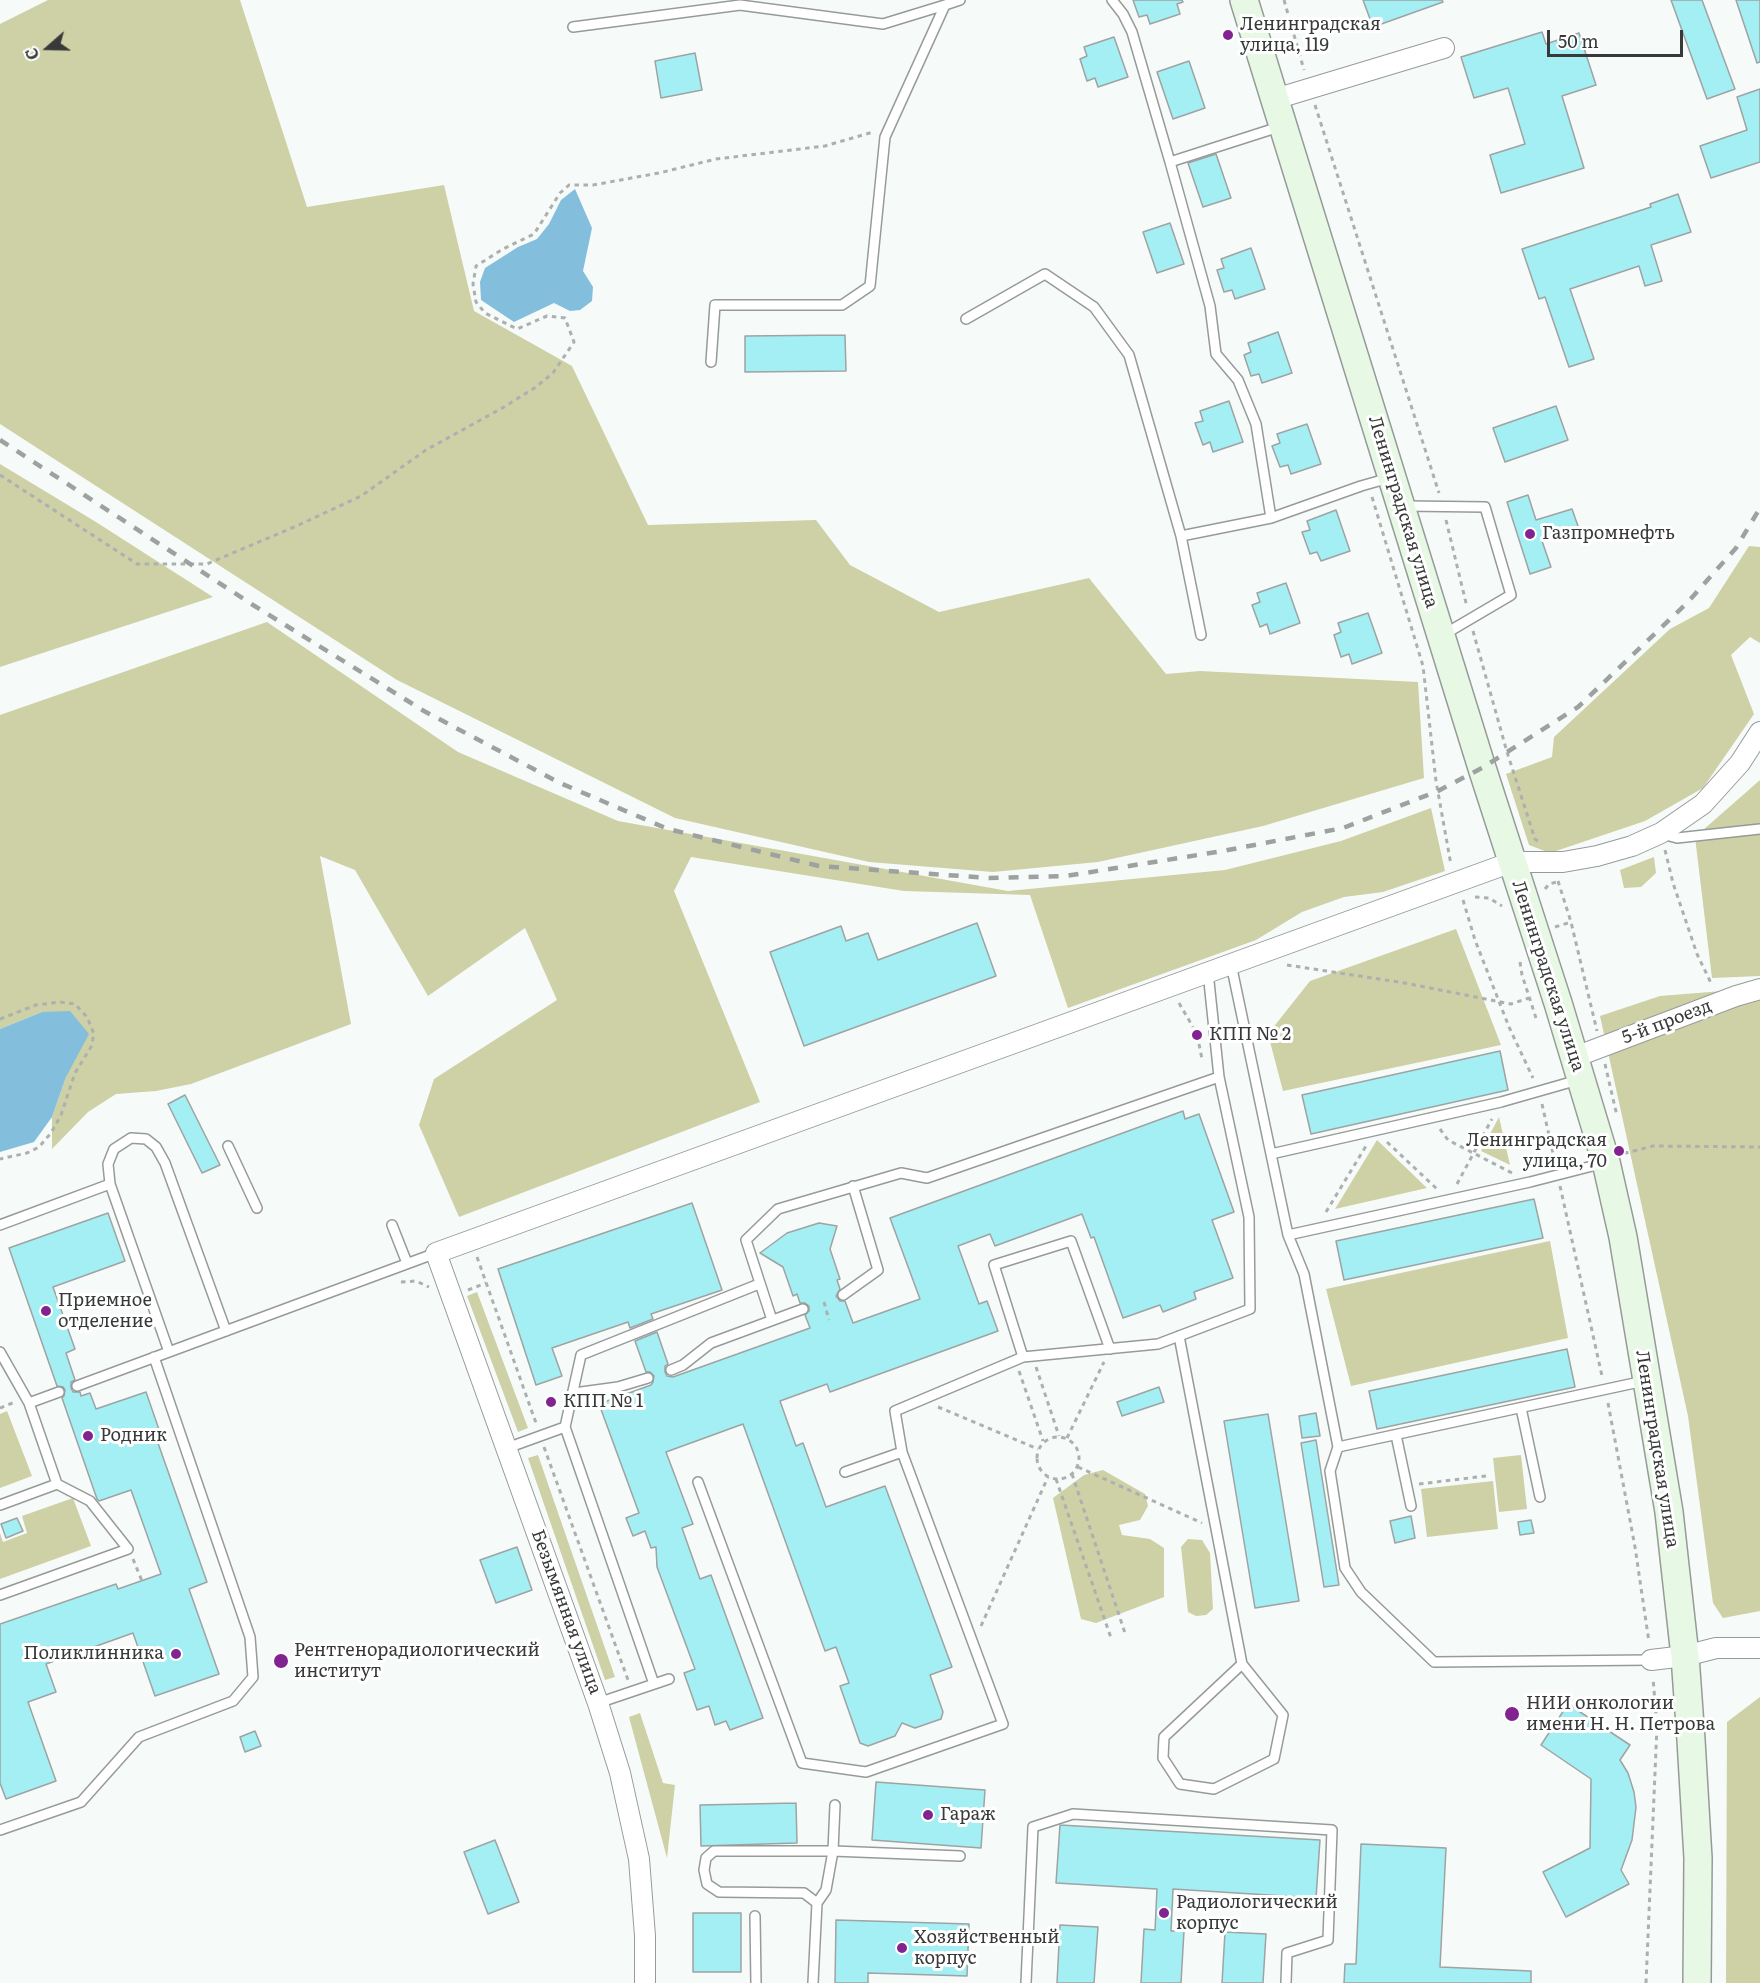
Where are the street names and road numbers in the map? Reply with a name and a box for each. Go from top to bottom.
street label: Ленинградская улица [1363,413,1443,611]
street label: Ленинградская улица [1507,878,1589,1074]
street label: 5-й проезд [1619,995,1715,1049]
street label: Ленинградская улица [1631,1349,1683,1549]
street label: Безымянная улица [526,1527,606,1697]

